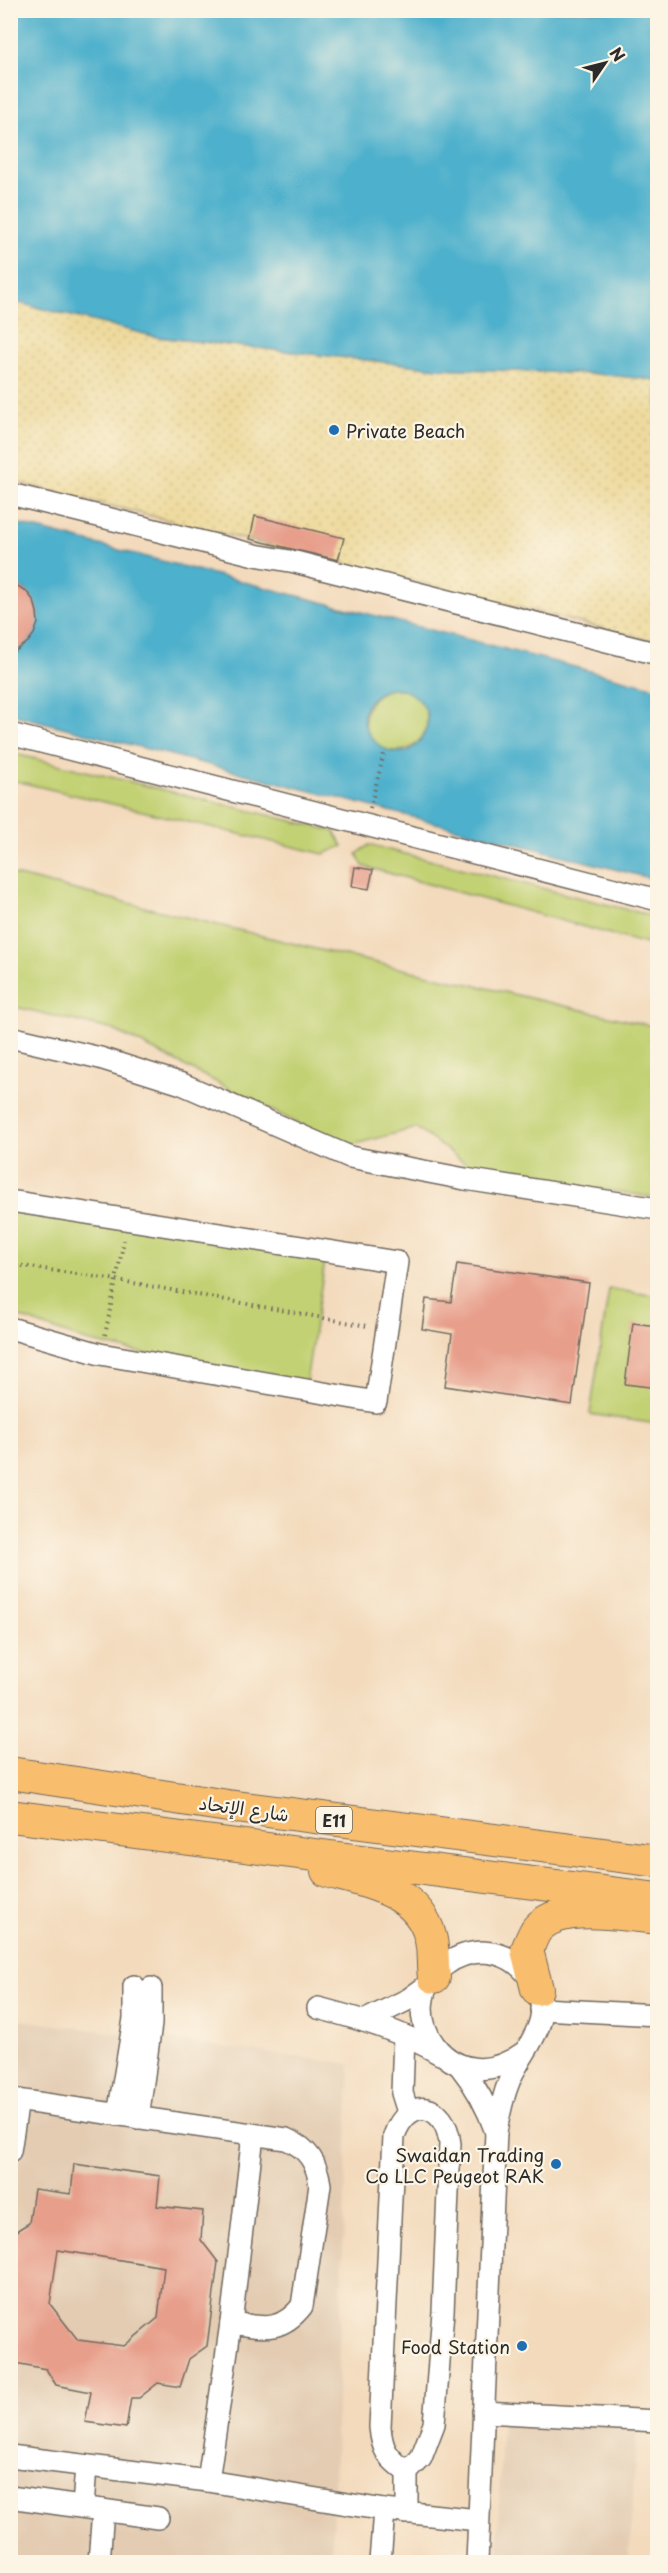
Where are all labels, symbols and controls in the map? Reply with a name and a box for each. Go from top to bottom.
north arrow [575,33,635,93]
text: N [605,42,632,66]
place label: Private Beach [346,417,465,444]
marker: Private Beach [327,423,341,437]
street label: شارع الإتحاد [197,1788,291,1828]
road number: E11 [316,1807,352,1833]
place label: Swaidan Trading Co LLC Peugeot RAK [365,2141,544,2189]
marker: Swaidan Trading Co LLC Peugeot RAK [549,2157,563,2171]
place label: Food Station [401,2333,510,2360]
marker: Food Station [515,2339,529,2353]

